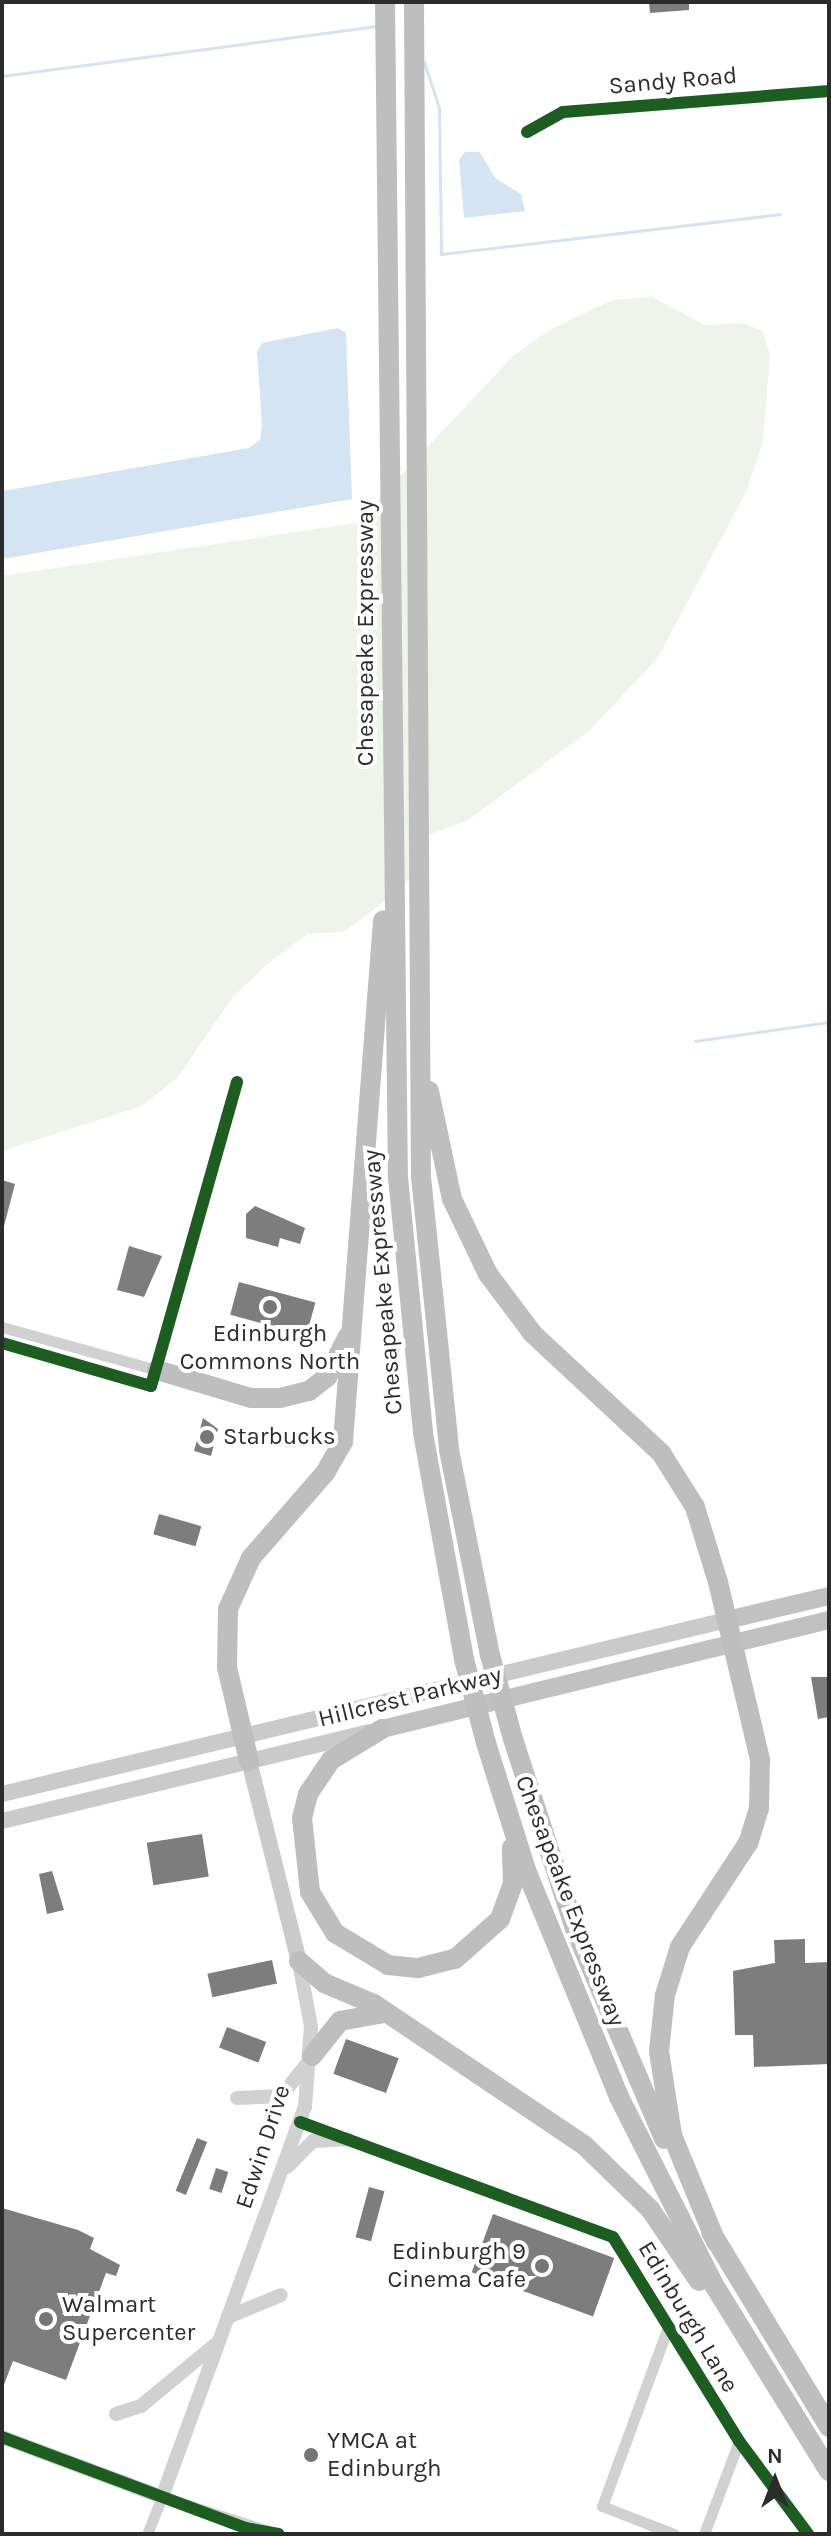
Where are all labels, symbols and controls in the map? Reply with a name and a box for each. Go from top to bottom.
street label: Sandy Road [608,61,738,101]
street label: Chesapeake Expressway [352,500,380,766]
street label: Chesapeake Expressway [357,1148,409,1416]
marker: Edinburgh Commons North [261,1298,279,1316]
place label: Edinburgh Commons North [180,1320,360,1376]
place label: Starbucks [223,1423,336,1451]
marker: Starbucks [198,1428,216,1446]
street label: Hillcrest Parkway [315,1660,505,1734]
street label: Chesapeake Expressway [509,1772,631,2030]
street label: Edwin Drive [229,2081,297,2213]
street label: Edinburgh Lane [632,2236,744,2398]
place label: Edinburgh 9 Cinema Cafe [387,2238,526,2294]
marker: Edinburgh 9 Cinema Cafe [533,2257,551,2275]
place label: Walmart Supercenter [62,2291,195,2347]
marker: Walmart Supercenter [37,2310,55,2328]
place label: YMCA at Edinburgh [327,2427,441,2483]
north arrow [735,2440,815,2520]
text: N [767,2443,783,2469]
marker: YMCA at Edinburgh [302,2446,320,2464]

